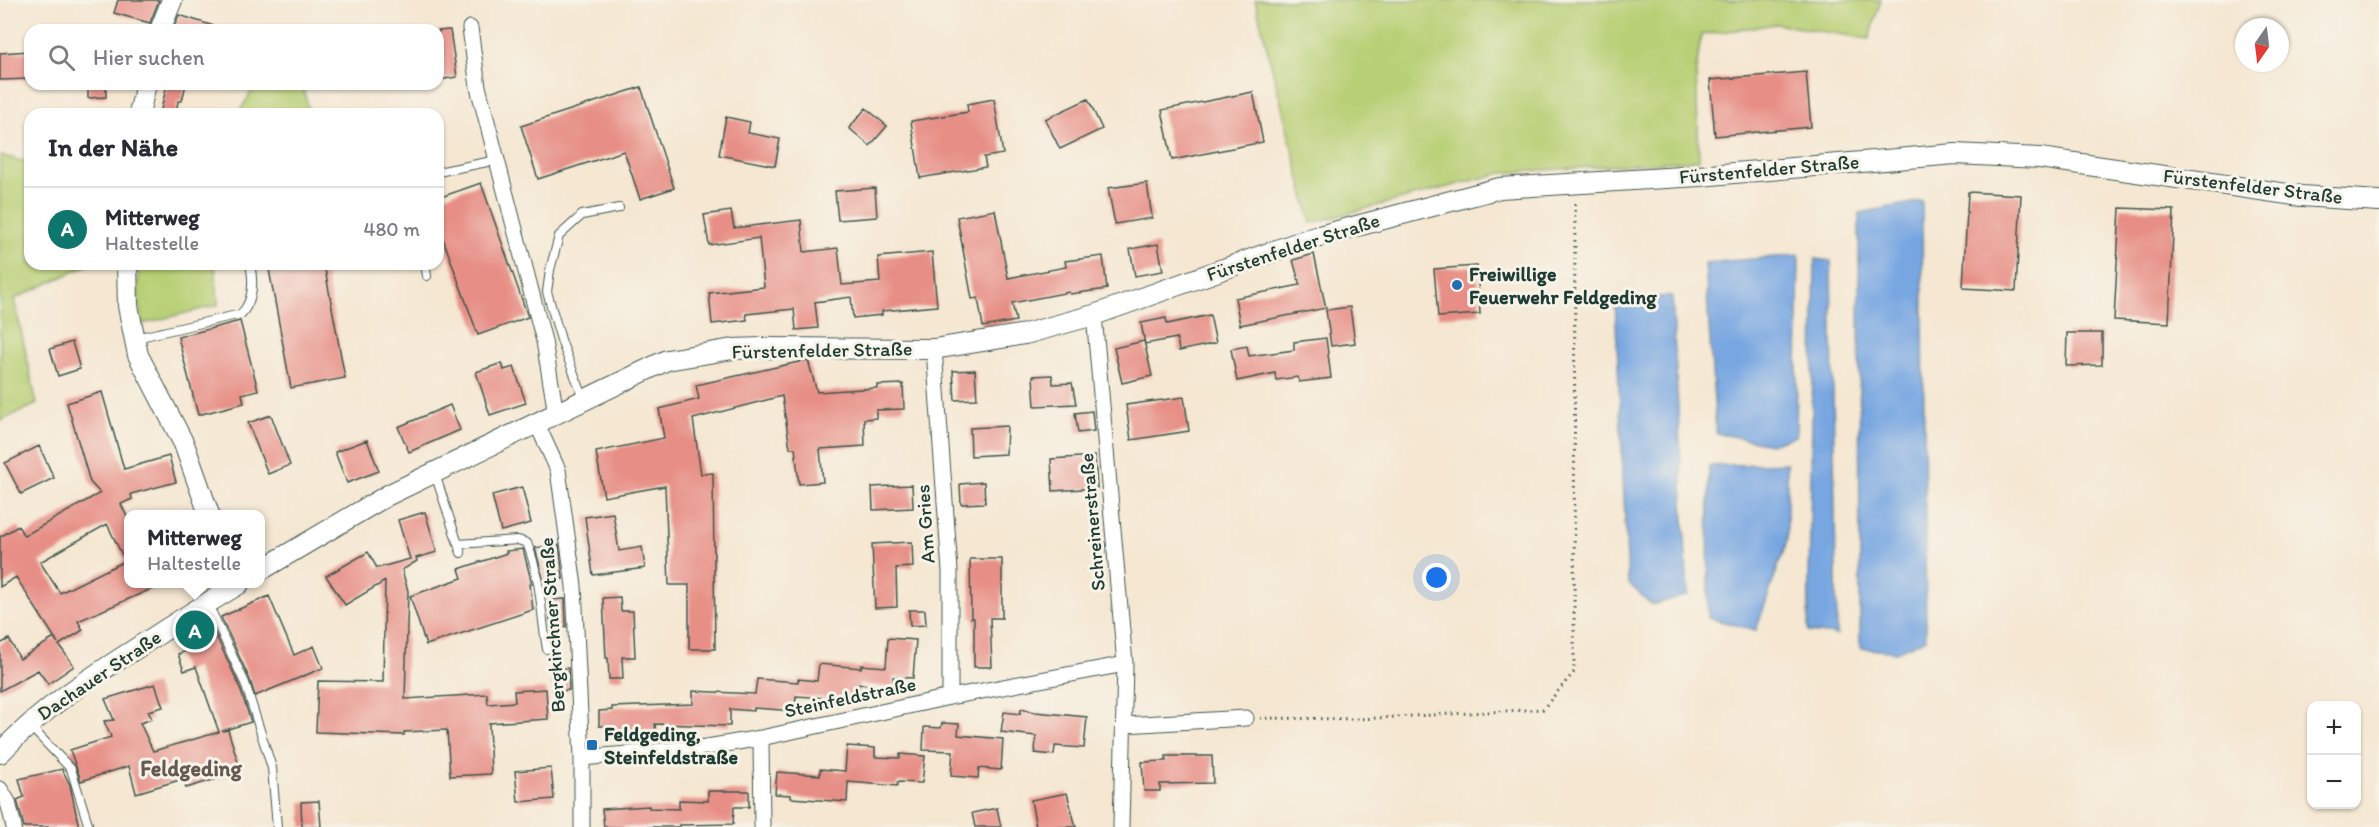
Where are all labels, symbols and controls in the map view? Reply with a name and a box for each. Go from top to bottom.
north arrow [2235,18,2289,72]
search box [24,24,444,90]
icon: search [45,41,78,74]
text: Hier suchen [93,44,204,71]
text: In der Nähe [48,131,178,163]
street label: Fürstenfelder Straße [1678,149,1860,189]
street label: Fürstenfelder Straße [2162,163,2344,209]
text: Mitterweg [105,204,200,231]
street label: Fürstenfelder Straße [1203,208,1383,286]
text: A [61,217,74,241]
text: 480 m [363,217,420,241]
text: Haltestelle [105,231,199,255]
place label: Freiwillige Feuerwehr Feldgeding [1469,262,1657,310]
marker: Freiwillige Feuerwehr Feldgeding [1450,278,1464,292]
street label: Fürstenfelder Straße [731,336,913,364]
street label: Schreinerstraße [1074,452,1110,592]
street label: Am Gries [910,484,940,564]
popup [124,510,265,588]
text: Mitterweg [147,524,242,551]
street label: Bergkirchner Straße [534,537,570,713]
text: Haltestelle [147,551,241,575]
your location [1422,563,1451,592]
pin: A [176,608,214,652]
street label: Dachauer Straße [32,625,166,725]
street label: Steinfeldstraße [782,671,918,723]
map controls [2307,701,2361,809]
button: + [2307,701,2361,755]
place label: Feldgeding, Steinfeldstraße [604,722,738,769]
marker: Feldgeding, Steinfeldstraße [585,738,599,752]
district label: Feldgeding [140,755,242,782]
button: − [2307,755,2361,809]

